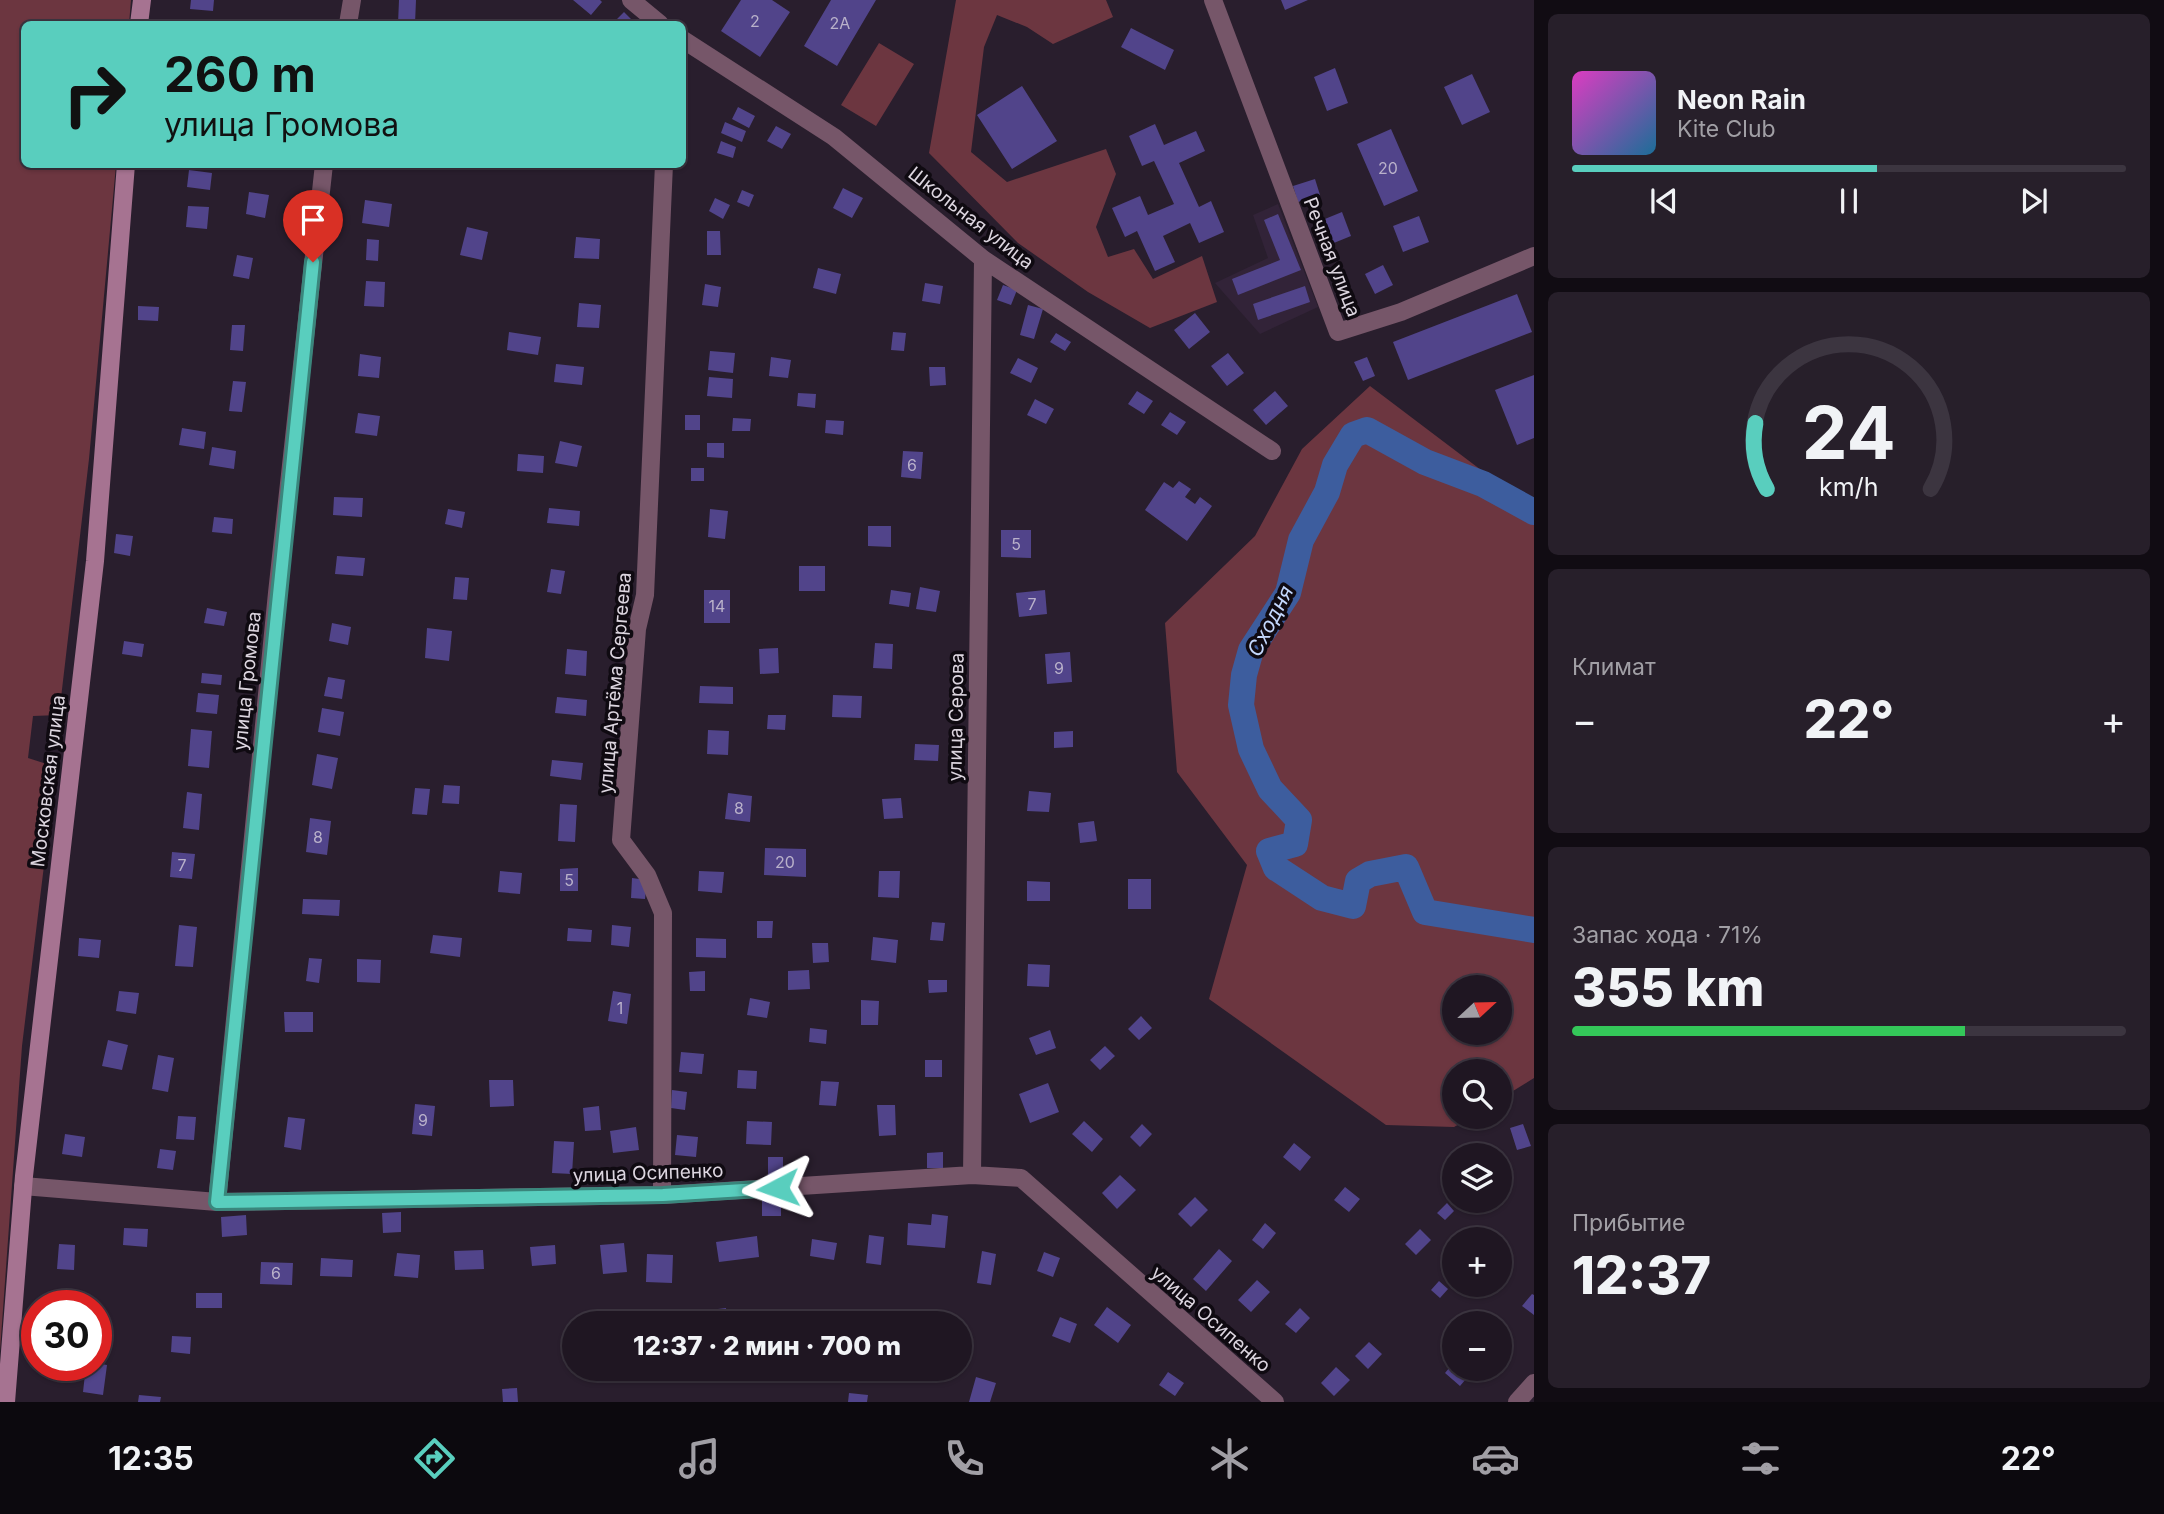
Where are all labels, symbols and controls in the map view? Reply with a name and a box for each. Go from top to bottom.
house number: 2 [750,11,760,31]
house number: 2А [830,13,850,33]
text: 260 m [164,45,316,104]
icon: right [49,49,140,140]
text: Neon Rain [1677,84,1806,115]
text: улица Громова [164,105,399,144]
text: Kite Club [1677,115,1776,143]
house number: 20 [1378,158,1398,178]
street label: Школьная улица [904,162,1038,274]
icon: previous [1645,182,1683,220]
icon: pause [1830,182,1868,220]
icon: next [2015,182,2053,220]
pin [283,190,343,262]
street label: Речная улица [1299,194,1365,320]
icon: arrive [294,201,332,239]
text: 24 [1802,389,1896,478]
house number: 6 [907,455,917,475]
text: km/h [1819,472,1879,502]
house number: 5 [1011,534,1021,554]
street label: улица Артёма Сергеева [594,571,636,795]
water label: Сходня [1242,581,1298,661]
house number: 7 [1027,594,1037,614]
house number: 14 [709,596,725,616]
street label: улица Громова [228,610,266,752]
street label: улица Серова [943,652,969,782]
text: Климат [1572,653,1656,681]
house number: 9 [1054,658,1064,678]
text: 22° [1804,688,1894,751]
street label: Московская улица [26,694,70,868]
text: − [1572,697,1597,743]
text: + [2101,697,2126,743]
house number: 8 [734,798,744,818]
house number: 8 [313,827,323,847]
house number: 20 [775,852,795,872]
house number: 7 [177,855,187,875]
house number: 5 [564,870,574,890]
text: Запас хода · 71% [1572,921,1763,949]
text: 355 km [1572,956,1764,1019]
north arrow [1442,975,1512,1045]
map controls [1442,975,1512,1381]
house number: 1 [617,998,623,1018]
button: search [1442,1059,1512,1129]
house number: 9 [418,1110,428,1130]
button: layers [1442,1143,1512,1213]
position arrow [741,1151,815,1225]
street label: улица Осипенко [572,1159,724,1187]
text: Прибытие [1572,1209,1685,1237]
button: + [1442,1227,1512,1297]
text: 12:37 [1572,1244,1711,1307]
street label: улица Осипенко [1147,1261,1275,1377]
house number: 6 [271,1263,281,1283]
speed limit sign: 30 [21,1290,112,1381]
button: − [1442,1311,1512,1381]
text: 12:37 · 2 мин · 700 m [633,1330,901,1361]
icon: directions [410,1434,459,1483]
icon: music [675,1434,724,1483]
icon: phone [940,1434,989,1483]
icon: climate [1205,1434,1254,1483]
icon: car [1471,1434,1520,1483]
icon: filters [1736,1434,1785,1483]
text: 12:35 [108,1439,194,1478]
text: 22° [2001,1439,2056,1478]

